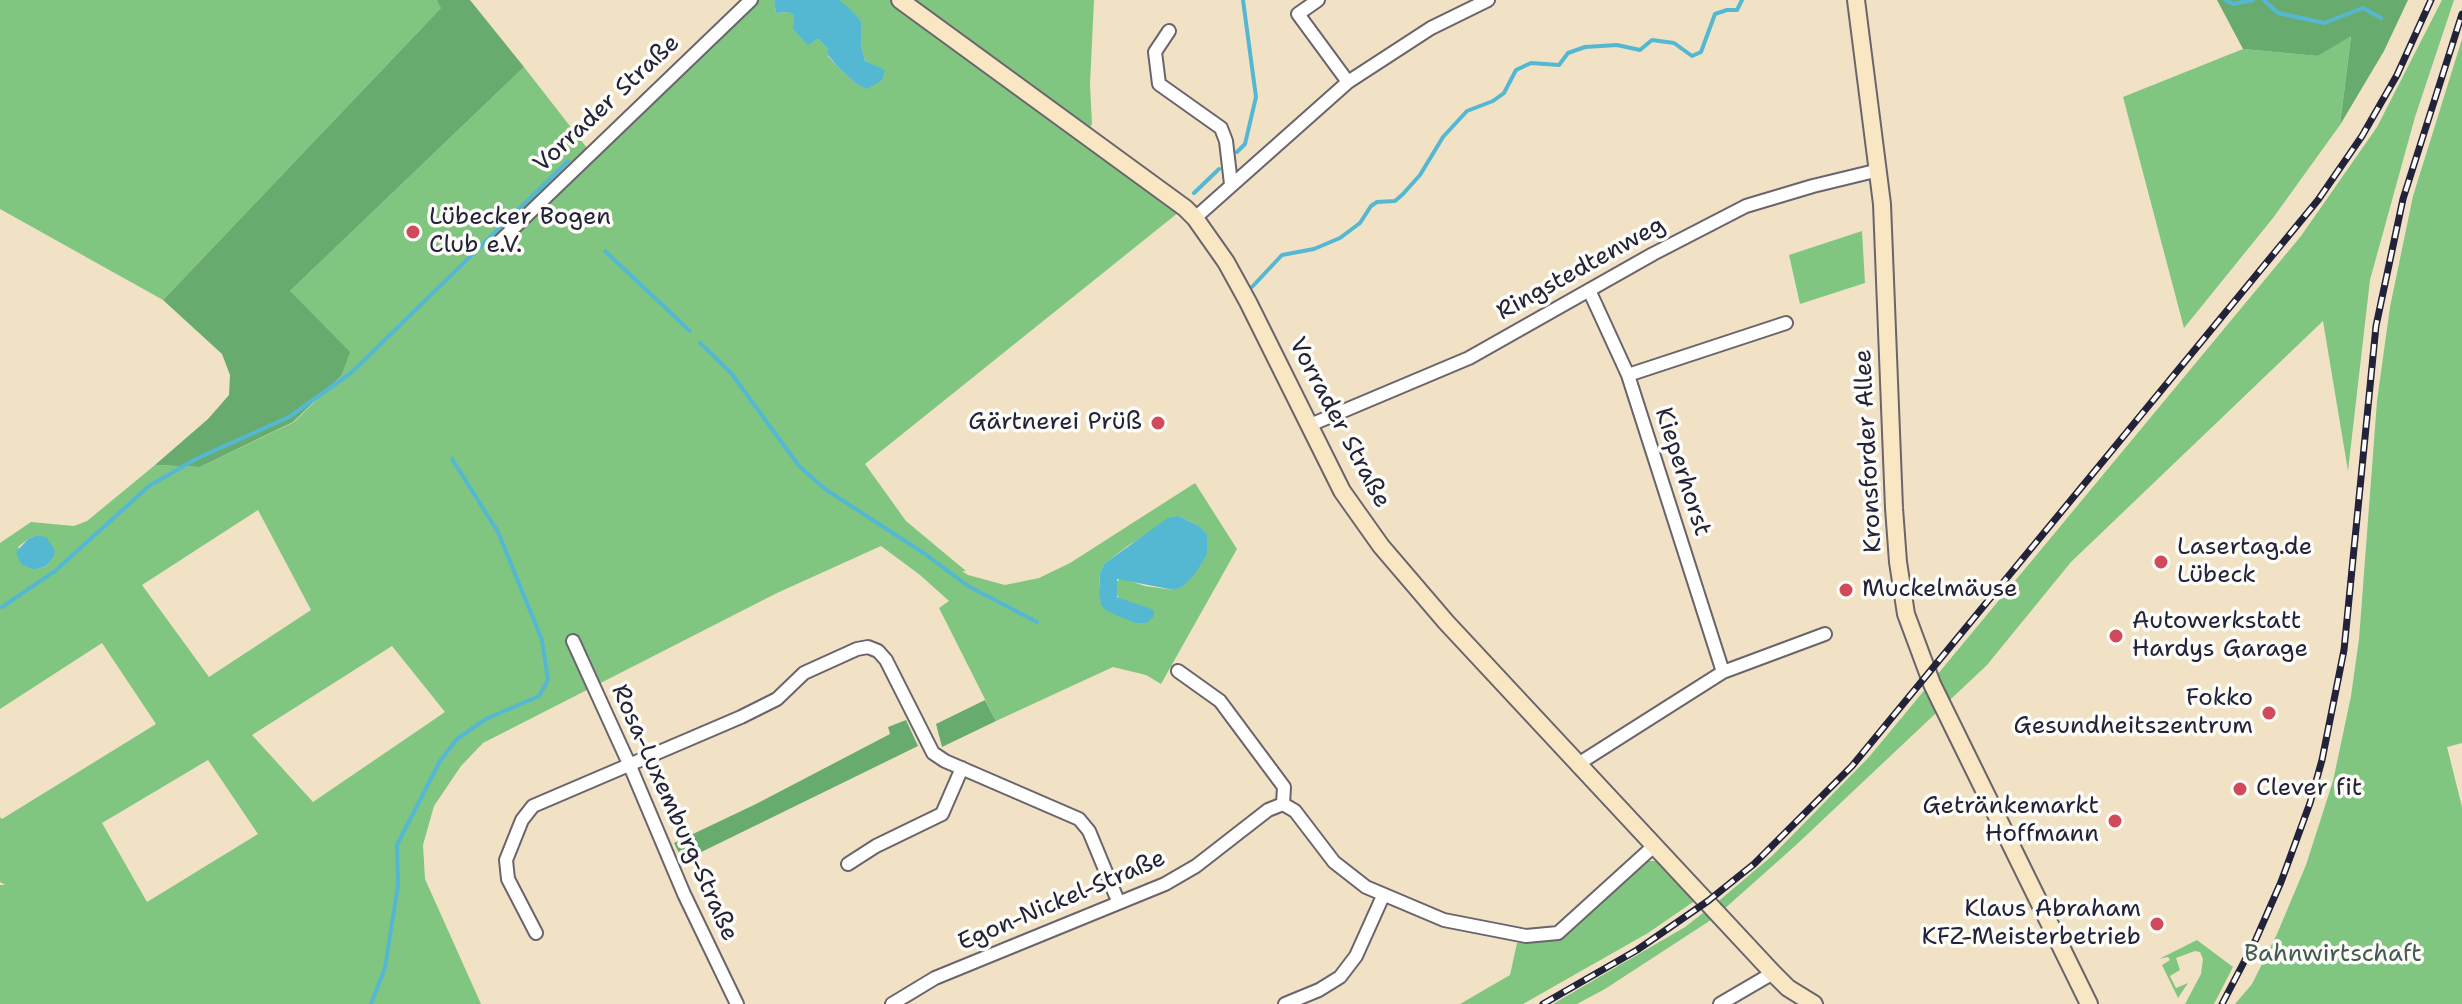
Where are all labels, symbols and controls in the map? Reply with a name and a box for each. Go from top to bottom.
street label: Vorrader Straße [528,29,686,179]
place label: Lübecker Bogen Club e.V. [429,204,611,260]
street label: Ringstedtenweg [1492,211,1670,327]
marker: Lübecker Bogen Club e.V. [404,223,422,241]
street label: Vorrader Straße [1282,333,1396,513]
street label: Kronsforder Allee [1849,348,1889,554]
street label: Kieperhorst [1648,404,1716,540]
place label: Gärtnerei Prüß [968,409,1142,437]
marker: Gärtnerei Prüß [1149,414,1167,432]
place label: Lasertag.de Lübeck [2177,534,2312,590]
marker: Lasertag.de Lübeck [2152,553,2170,571]
place label: Muckelmäuse [1862,576,2018,604]
marker: Muckelmäuse [1837,581,1855,599]
place label: Autowerkstatt Hardys Garage [2132,608,2308,664]
marker: Autowerkstatt Hardys Garage [2107,627,2125,645]
street label: Rosa-Luxemburg-Straße [604,680,744,946]
place label: Fokko Gesundheitszentrum [2014,685,2253,741]
marker: Fokko Gesundheitszentrum [2260,704,2278,722]
place label: Clever fit [2256,775,2362,803]
marker: Clever fit [2231,780,2249,798]
place label: Getränkemarkt Hoffmann [1922,793,2099,849]
marker: Getränkemarkt Hoffmann [2106,812,2124,830]
street label: Egon-Nickel-Straße [954,844,1170,958]
place label: Klaus Abraham KFZ-Meisterbetrieb [1922,896,2141,952]
marker: Klaus Abraham KFZ-Meisterbetrieb [2148,915,2166,933]
park label: Bahnwirtschaft [2244,941,2422,969]

